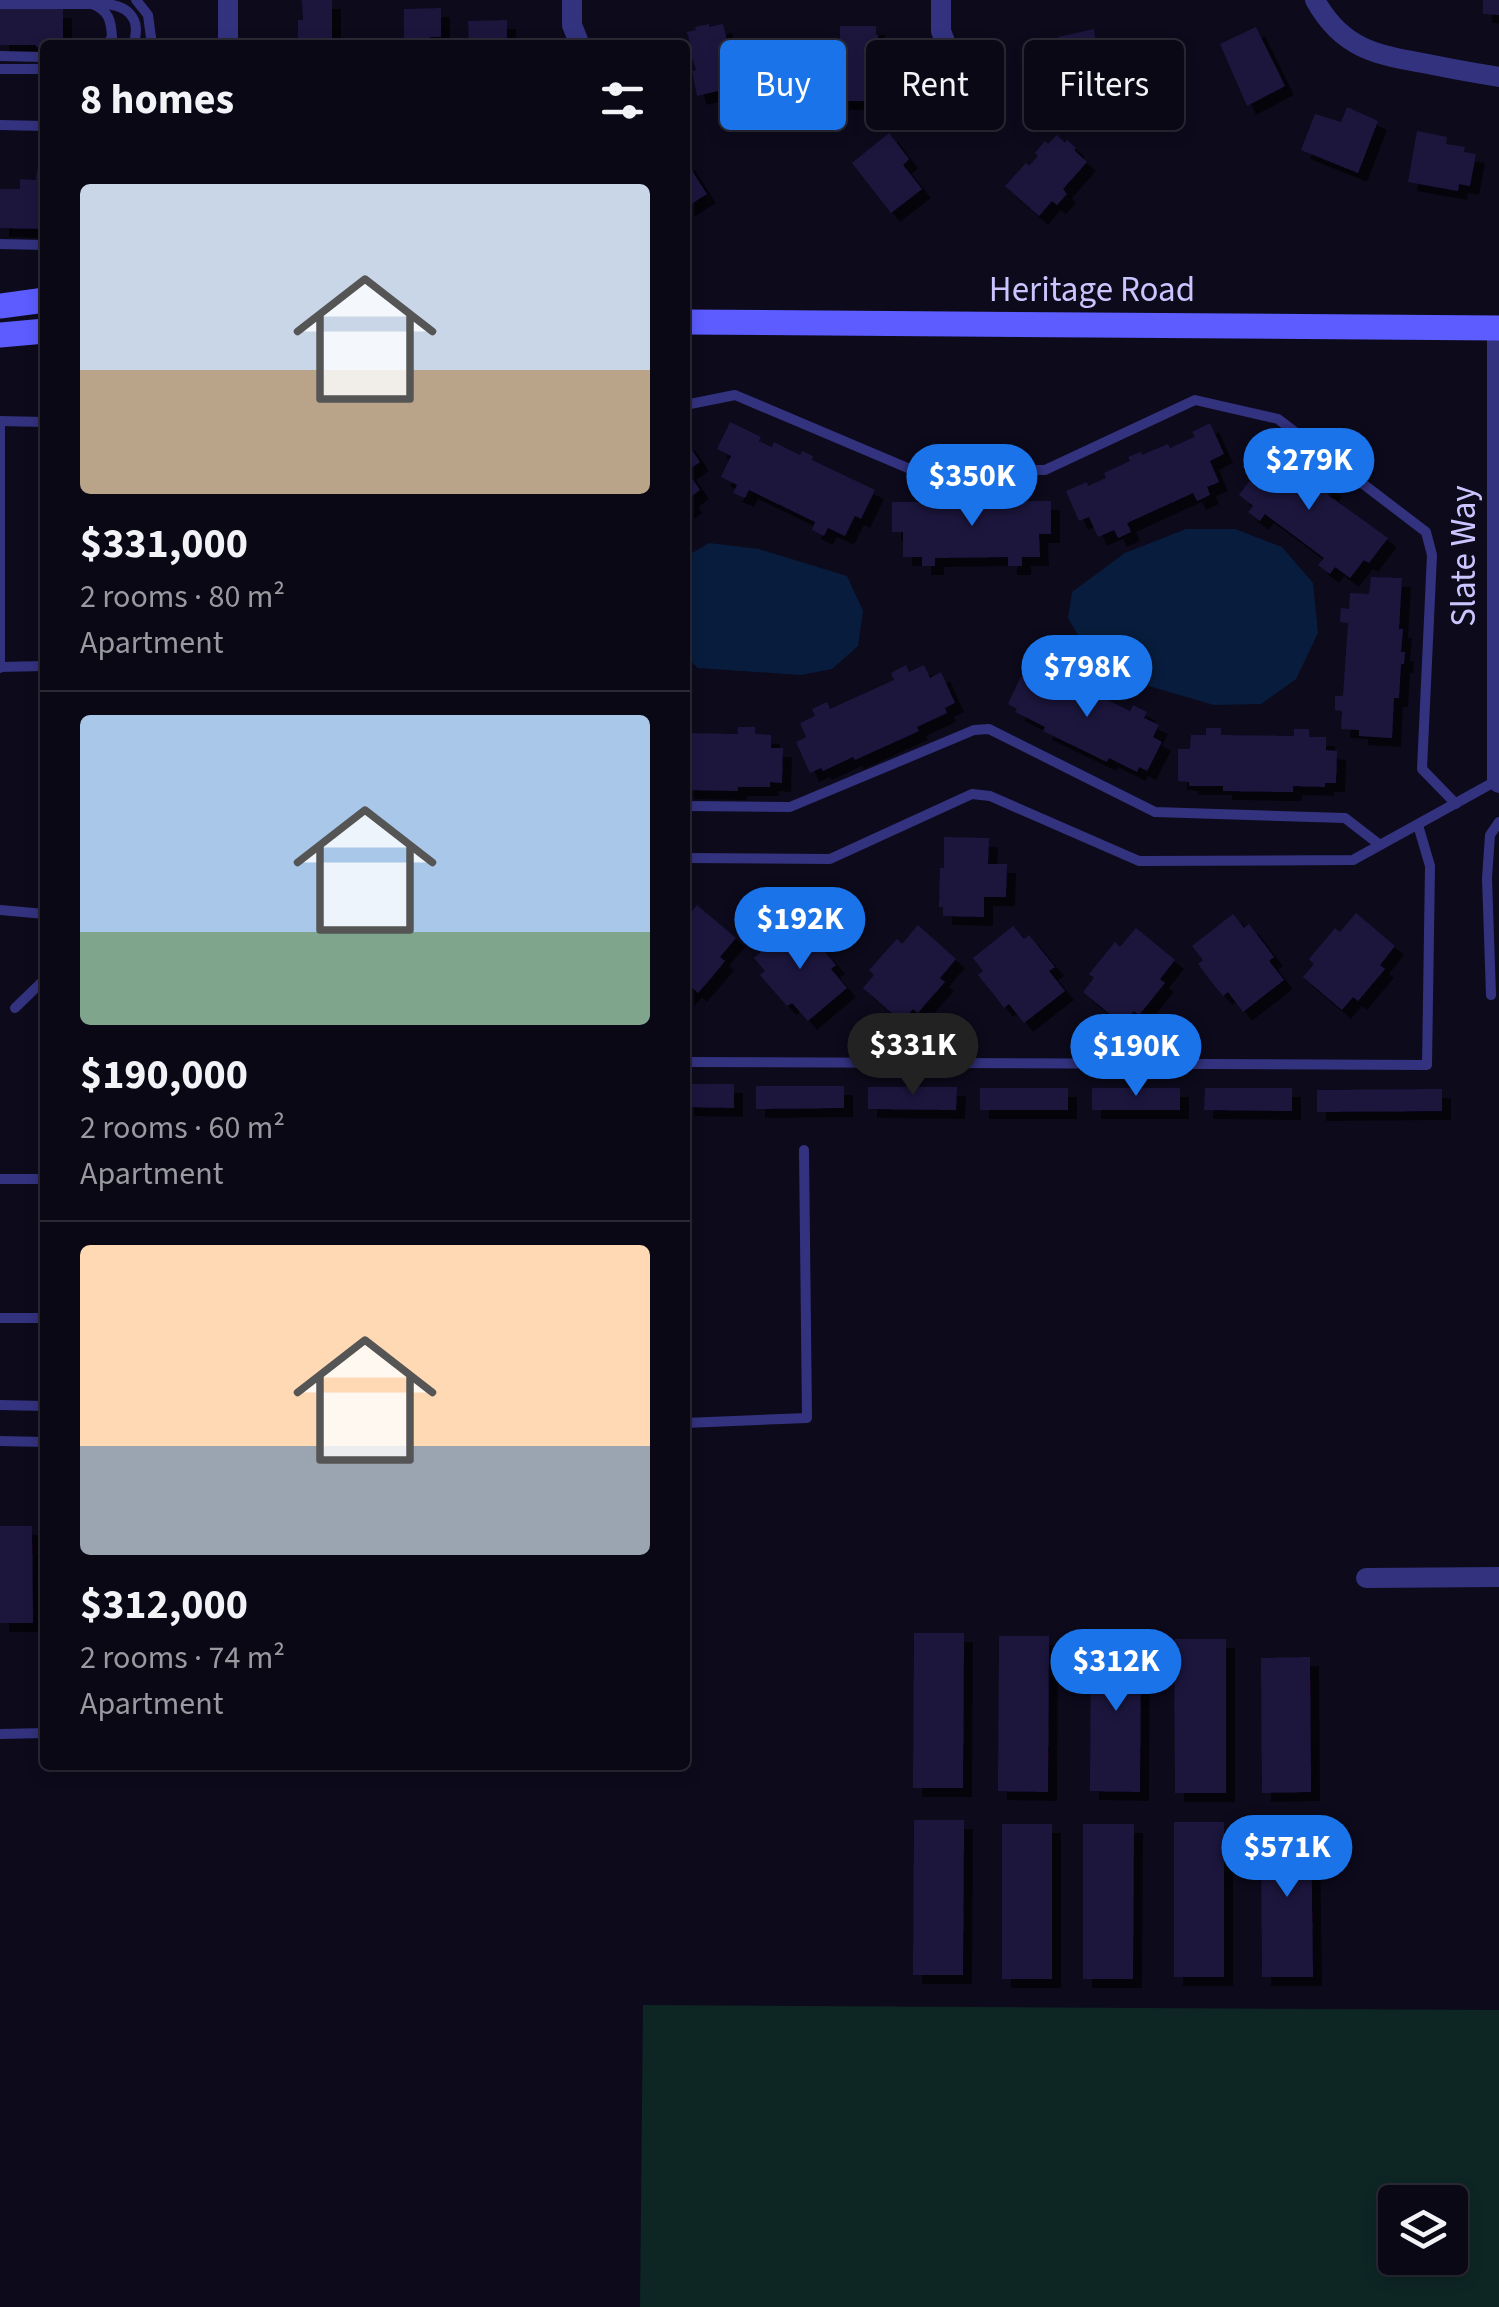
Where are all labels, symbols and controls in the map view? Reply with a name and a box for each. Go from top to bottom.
chip: Buy [720,40,846,130]
chip: Rent [866,40,1004,130]
chip: Filters [1024,40,1184,130]
text: 8 homes [80,70,234,130]
icon: filters [595,73,650,128]
icon: home [275,249,455,429]
street label: Heritage Road [989,265,1195,315]
pin: $279K [1239,428,1379,513]
text: $279K [1265,437,1353,483]
pin: $350K [902,444,1042,529]
text: $350K [928,453,1016,499]
street label: Slate Way [1439,485,1489,627]
text: $331,000 [80,514,248,574]
text: 2 rooms · 80 m² [80,574,285,620]
text: Apartment [80,620,223,666]
pin: $798K [1017,635,1157,720]
text: $798K [1043,644,1131,690]
icon: home [275,780,455,960]
pin: $192K [730,887,870,972]
text: $192K [756,896,844,942]
pin: $331K [843,1013,983,1098]
pin: $190K [1066,1014,1206,1099]
text: $331K [869,1022,957,1068]
text: $190K [1092,1023,1180,1069]
text: $190,000 [80,1045,248,1105]
text: 2 rooms · 60 m² [80,1105,285,1151]
text: Apartment [80,1151,223,1197]
icon: home [275,1310,455,1490]
text: $312,000 [80,1575,248,1635]
pin: $312K [1046,1629,1186,1714]
text: 2 rooms · 74 m² [80,1635,285,1681]
text: $312K [1072,1638,1160,1684]
text: Apartment [80,1681,223,1727]
pin: $571K [1217,1815,1357,1900]
text: $571K [1243,1824,1331,1870]
map controls [1378,2185,1468,2275]
button: layers [1378,2185,1468,2275]

